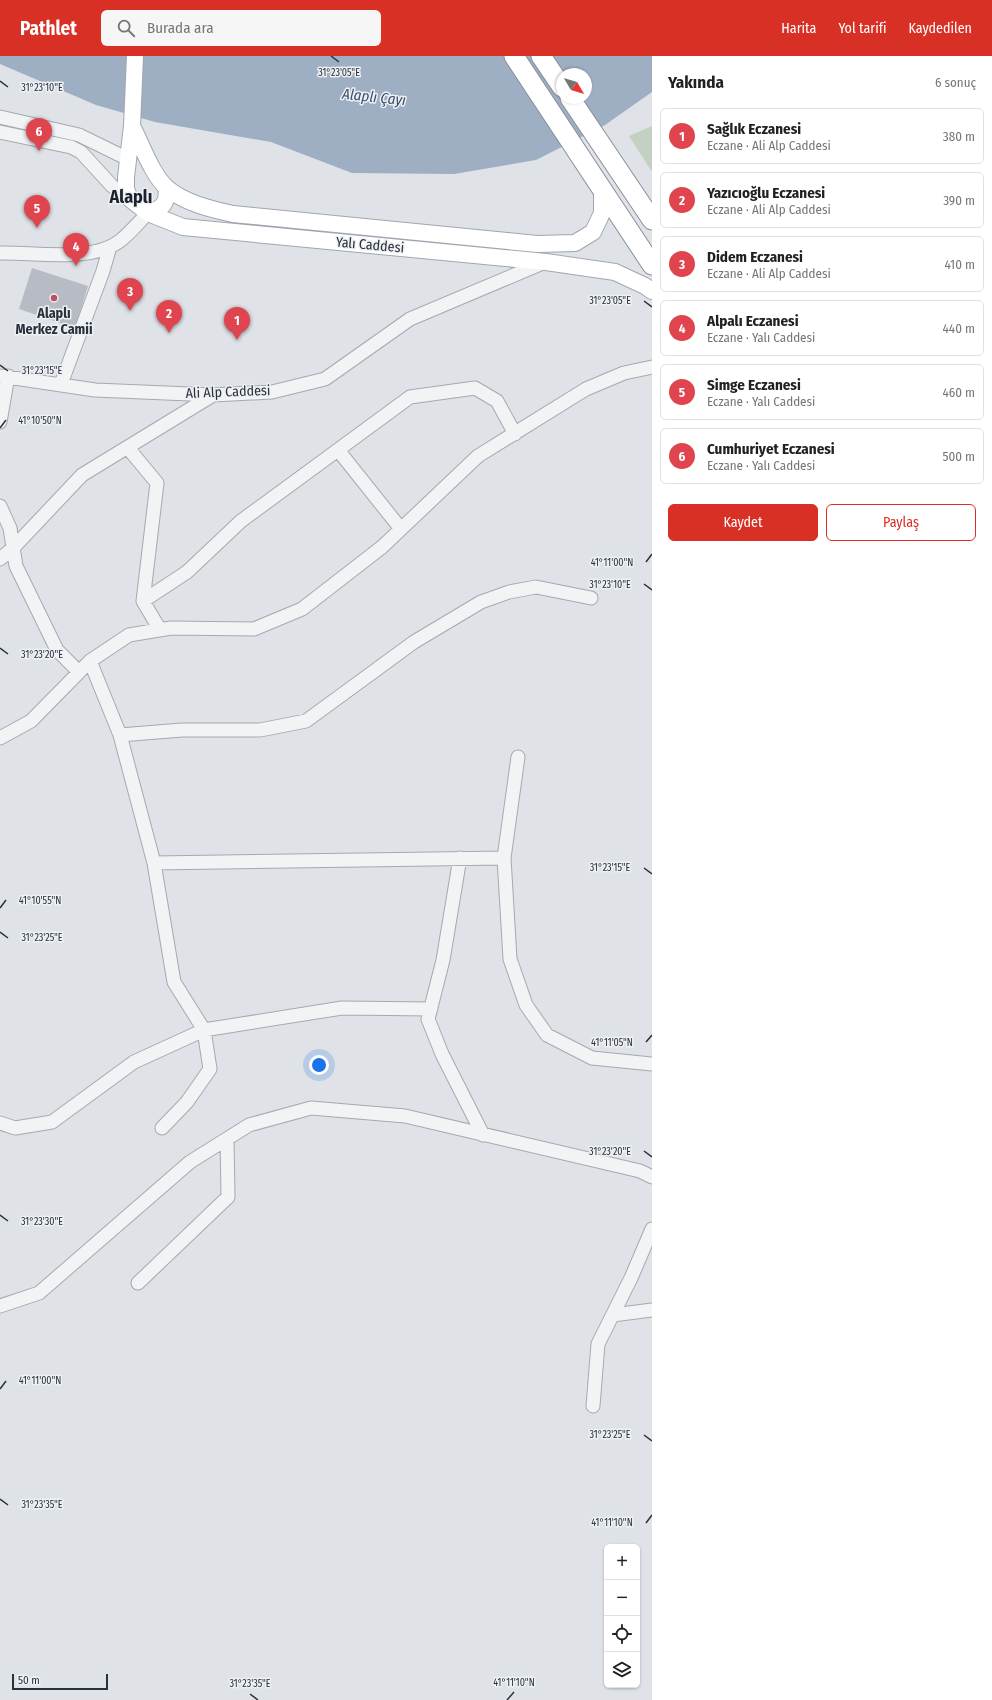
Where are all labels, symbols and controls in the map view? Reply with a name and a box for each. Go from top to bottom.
search box [101,10,381,46]
text: Pathlet [20,17,77,40]
icon: search [115,17,137,39]
text: Burada ara [147,19,214,37]
text: Harita [781,20,816,37]
text: Yol tarifi [838,20,886,37]
text: Kaydedilen [908,20,972,37]
text: 31°23'05"E [318,67,360,79]
north arrow [556,68,592,104]
text: Yakında [668,72,724,93]
text: 6 sonuç [935,75,976,90]
text: 31°23'10"E [21,82,63,94]
water label: Alaplı Çayı [340,85,407,109]
pin: 6 [26,118,52,151]
text: Sağlık Eczanesi [707,120,801,138]
text: 1 [679,129,685,144]
text: 380 m [943,129,975,144]
text: Eczane · Ali Alp Caddesi [707,138,831,153]
text: Yazıcıoğlu Eczanesi [707,184,825,202]
district label: Alaplı [109,186,152,208]
text: 2 [679,193,685,208]
text: 390 m [943,193,975,208]
pin: 5 [24,195,50,228]
text: Eczane · Ali Alp Caddesi [707,202,831,217]
pin: 4 [63,233,89,266]
street label: Yalı Caddesi [335,234,405,256]
text: Didem Eczanesi [707,248,803,266]
text: 3 [679,257,685,272]
text: 410 m [945,257,975,272]
text: Eczane · Ali Alp Caddesi [707,266,831,281]
pin: 3 [117,278,143,311]
marker: Alaplı Merkez Camii [49,293,59,303]
text: 31°23'05"E [589,295,631,307]
pin: 2 [156,300,182,333]
place label: Alaplı Merkez Camii [15,305,93,338]
pin: 1 [224,307,250,340]
text: Alpalı Eczanesi [707,312,799,330]
text: 4 [679,321,685,336]
text: 440 m [943,321,975,336]
text: Eczane · Yalı Caddesi [707,330,815,345]
text: 31°23'15"E [22,365,63,377]
text: Simge Eczanesi [707,376,801,394]
street label: Ali Alp Caddesi [185,382,271,402]
text: 5 [679,385,685,400]
text: 460 m [942,385,975,400]
text: Eczane · Yalı Caddesi [707,394,815,409]
text: 41°10'50"N [18,415,62,427]
text: Cumhuriyet Eczanesi [707,440,835,458]
text: 6 [679,449,685,464]
text: 500 m [942,449,975,464]
text: Eczane · Yalı Caddesi [707,458,815,473]
button: Kaydet [668,504,818,541]
button: Paylaş [826,504,976,541]
text: 41°11'00"N [591,557,633,569]
text: 31°23'10"E [589,579,631,591]
text: 31°23'20"E [21,649,63,661]
text: 31°23'15"E [590,862,631,874]
text: 41°10'55"N [19,895,61,907]
text: 31°23'25"E [22,932,63,944]
text: 41°11'05"N [591,1037,633,1049]
your location [309,1055,329,1075]
text: 31°23'20"E [589,1146,631,1158]
text: 31°23'30"E [21,1216,63,1228]
text: 41°11'00"N [19,1375,61,1387]
text: 31°23'25"E [590,1429,631,1441]
text: 31°23'35"E [21,1499,63,1511]
text: 41°11'10"N [591,1517,633,1529]
map controls [604,1544,640,1688]
button: + [604,1544,640,1580]
button: − [604,1580,640,1616]
button: locate [604,1616,640,1652]
button: layers [604,1652,640,1688]
scale bar [12,1672,108,1691]
text: 50 m [18,1674,40,1687]
text: 41°11'10"N [493,1677,535,1689]
text: 31°23'35"E [229,1678,271,1690]

